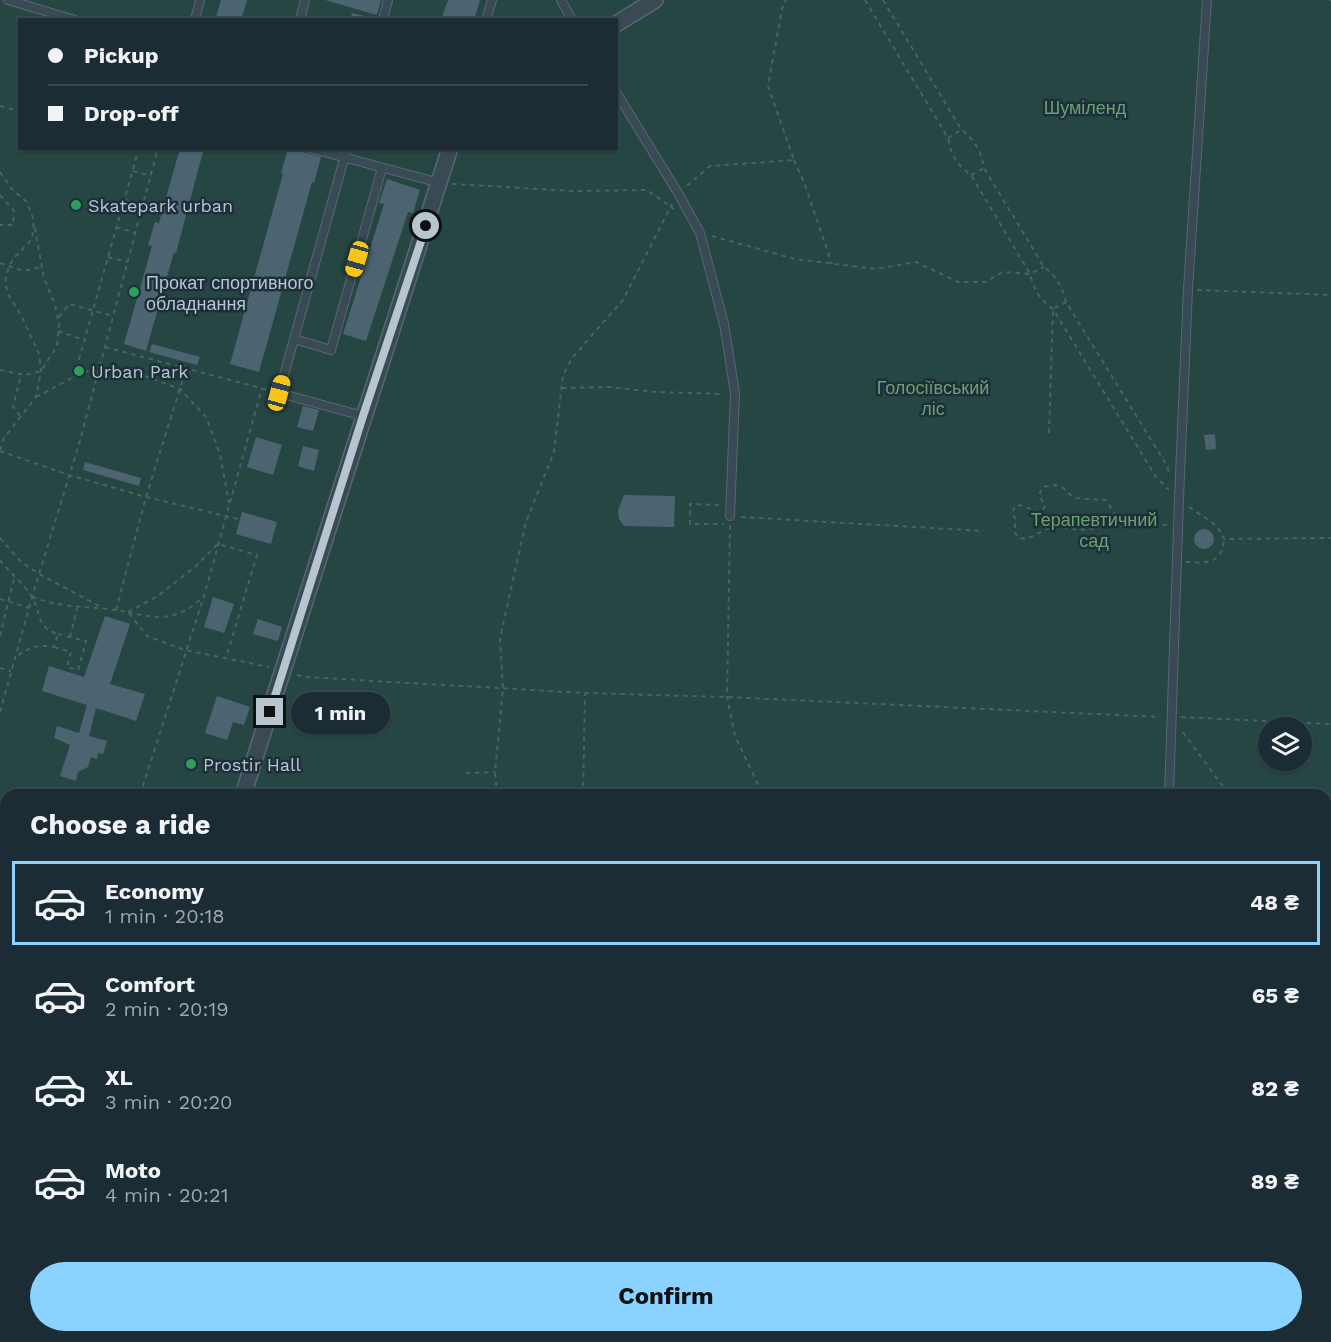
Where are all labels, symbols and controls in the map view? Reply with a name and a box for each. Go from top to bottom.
text: Pickup [84,43,159,68]
park label: Шуміленд [1044,97,1127,118]
text: Drop-off [84,101,179,126]
place label: Skatepark urban [88,195,233,216]
marker: Skatepark urban [69,198,83,212]
route start [412,212,439,239]
car [343,239,371,279]
place label: Прокат спортивного обладнання [146,272,314,314]
marker: Прокат спортивного обладнання [127,285,141,299]
place label: Urban Park [91,361,188,382]
marker: Urban Park [72,364,86,378]
car [266,373,292,413]
park label: Голосіївський ліс [877,377,989,419]
park label: Терапевтичний сад [1031,509,1157,551]
callout: 1 min [291,691,390,733]
route end [256,698,283,725]
text: 1 min [315,701,366,725]
map controls [1258,717,1312,771]
button: layers [1258,717,1312,771]
place label: Prostir Hall [203,754,302,775]
marker: Prostir Hall [184,757,198,771]
text: Choose a ride [30,809,210,841]
icon: car [33,876,87,930]
text: Economy [105,879,204,904]
text: 48 ₴ [1250,890,1299,915]
text: 1 min · 20:18 [105,904,225,928]
icon: car [33,969,87,1023]
text: Comfort [105,972,195,997]
text: 65 ₴ [1252,983,1299,1008]
text: 2 min · 20:19 [105,997,229,1021]
icon: car [33,1062,87,1116]
text: XL [105,1065,133,1090]
text: 82 ₴ [1251,1076,1299,1101]
text: 3 min · 20:20 [105,1090,233,1114]
icon: car [33,1155,87,1209]
text: Moto [105,1158,161,1183]
text: 89 ₴ [1251,1169,1299,1194]
text: 4 min · 20:21 [105,1183,228,1207]
button: Confirm [30,1262,1302,1331]

